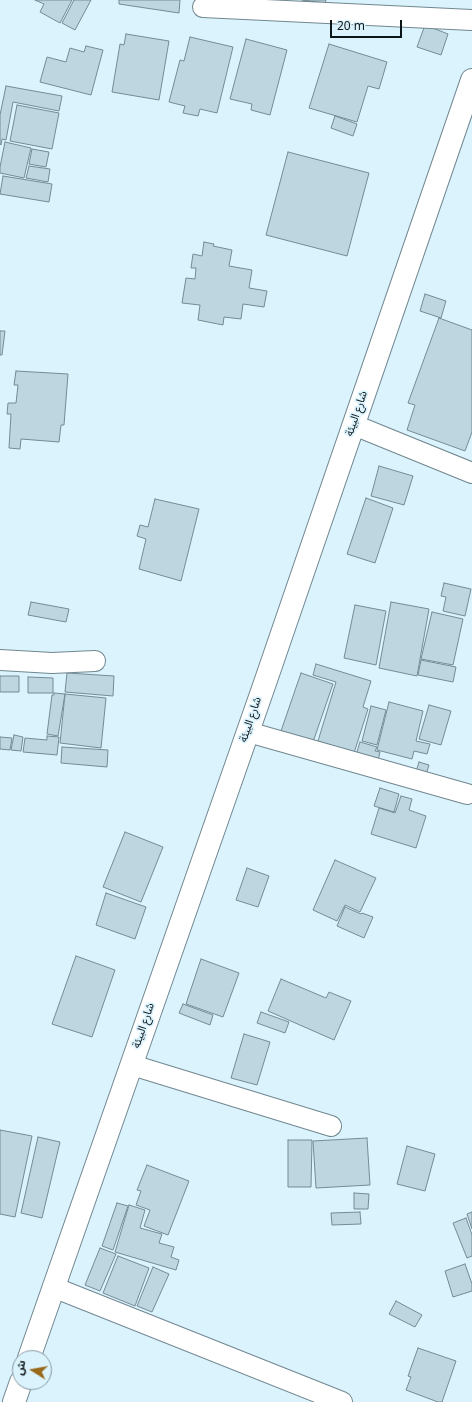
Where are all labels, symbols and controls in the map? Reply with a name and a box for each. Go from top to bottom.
scale bar [332,12,404,38]
text: 20 m [337,14,365,39]
street label: شارع البيئة [344,390,372,438]
street label: شارع البيئة [238,696,266,744]
street label: شارع البيئة [131,1002,159,1050]
north arrow [12,1350,52,1390]
text: ش [8,1358,33,1377]

